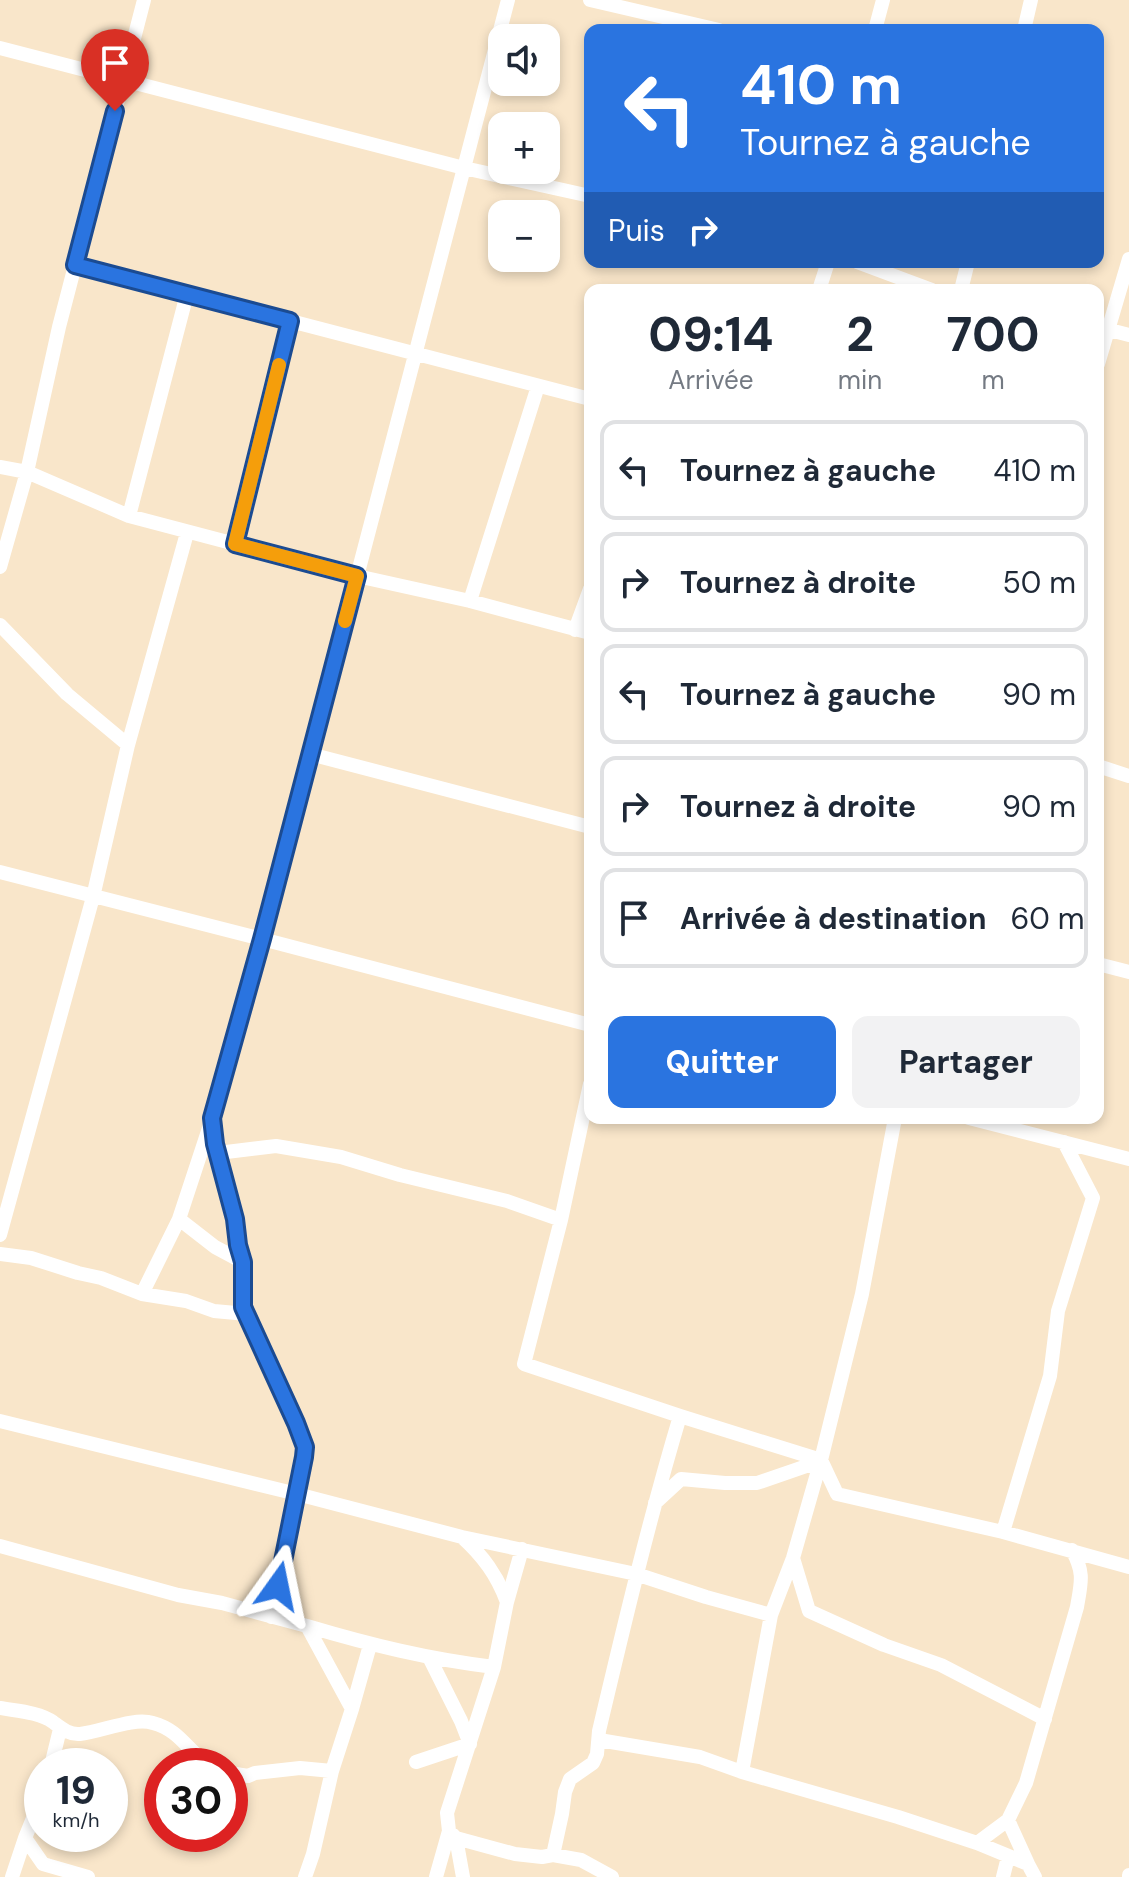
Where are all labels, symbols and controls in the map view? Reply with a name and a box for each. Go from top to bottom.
map controls [488,24,560,272]
button: sound [488,24,560,96]
pin [81,29,149,111]
icon: arrive [93,41,137,85]
text: 410 m [740,48,902,121]
icon: left [608,56,712,160]
button: + [488,112,560,184]
text: Tournez à gauche [740,119,1031,166]
button: − [488,200,560,272]
icon: right [681,208,725,252]
text: Puis [608,211,665,250]
text: 09:14 [648,303,773,366]
text: 2 [846,303,874,366]
text: 700 [947,303,1040,366]
text: Arrivée [668,363,754,397]
text: min [838,363,882,397]
text: m [981,363,1005,397]
icon: left [612,448,656,492]
text: Tournez à gauche [680,451,936,490]
text: 410 m [993,451,1076,490]
icon: right [612,560,656,604]
text: Tournez à droite [680,563,916,602]
text: 50 m [1002,563,1076,602]
icon: left [612,672,656,716]
text: Tournez à gauche [680,675,936,714]
text: 90 m [1002,675,1076,714]
icon: right [612,784,656,828]
text: Tournez à droite [680,787,916,826]
text: 90 m [1002,787,1076,826]
icon: arrive [612,896,656,940]
text: Arrivée à destination [680,899,986,938]
text: 60 m [1010,899,1085,938]
button: Quitter [608,1016,836,1108]
button: Partager [852,1016,1080,1108]
position arrow [236,1544,320,1628]
speed limit sign: 30 [144,1748,248,1852]
text: 19 [56,1764,96,1816]
text: km/h [52,1807,100,1833]

